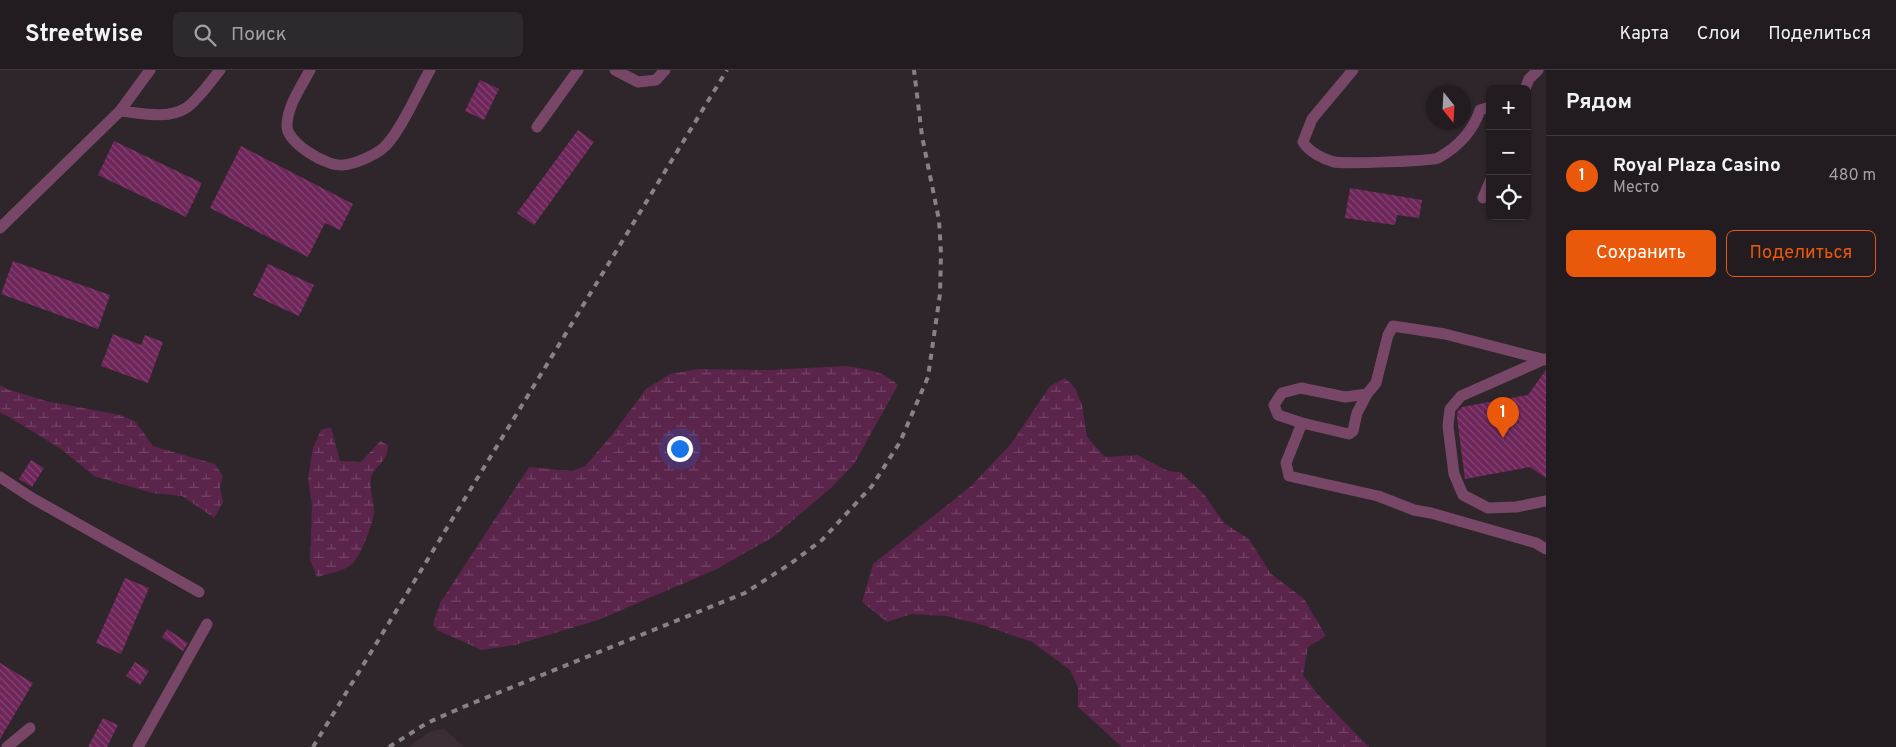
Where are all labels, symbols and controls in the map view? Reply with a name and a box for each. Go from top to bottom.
search box [173,12,523,57]
text: Streetwise [25,20,143,50]
icon: search [191,21,219,49]
text: Поиск [231,23,287,47]
text: Карта [1619,23,1669,46]
text: Слои [1697,23,1740,46]
text: Поделиться [1768,23,1871,46]
north arrow [1426,85,1471,130]
map controls [1486,85,1531,220]
button: + [1486,85,1531,130]
text: Рядом [1566,89,1632,116]
button: − [1486,130,1531,175]
text: Royal Plaza Casino [1613,154,1781,178]
text: 1 [1579,166,1585,186]
text: 480 m [1829,166,1876,186]
button: locate [1486,175,1531,220]
text: Место [1613,178,1659,198]
button: Сохранить [1566,230,1716,277]
button: Поделиться [1726,230,1876,277]
pin: 1 [1487,397,1519,438]
your location [667,436,693,462]

